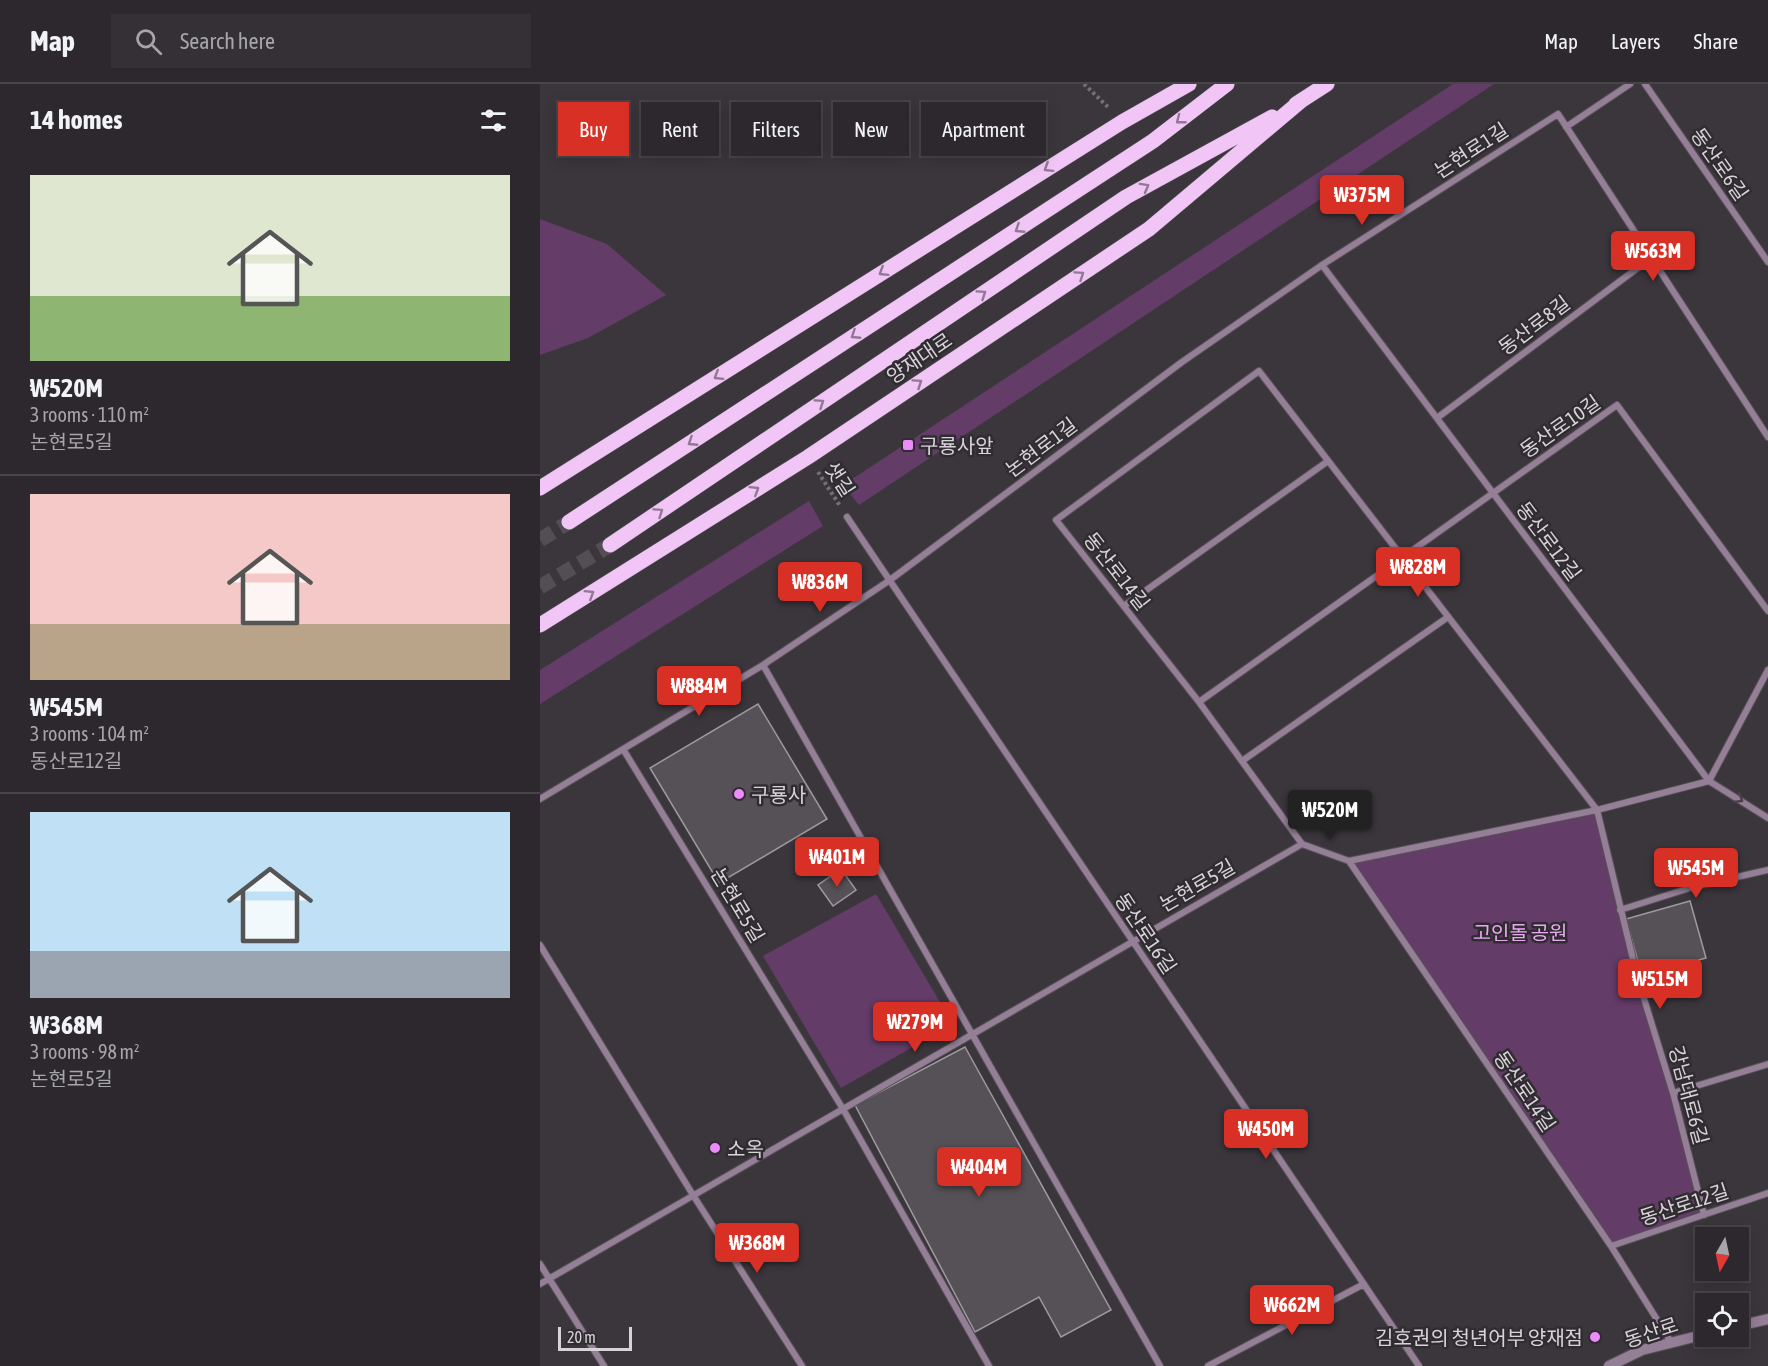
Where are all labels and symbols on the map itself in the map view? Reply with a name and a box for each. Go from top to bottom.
one-way arrow [1176,112,1187,123]
street label: 논현로1길 [1430,118,1512,182]
street label: 동산로6길 [1687,123,1753,205]
one-way arrow [1044,160,1055,171]
pin: ₩375M [1320,175,1404,226]
one-way arrow [1138,183,1149,194]
one-way arrow [1014,221,1025,232]
pin: ₩563M [1611,231,1695,282]
one-way arrow [879,264,890,275]
one-way arrow [1073,271,1084,282]
one-way arrow [975,290,986,301]
street label: 동산로8길 [1494,291,1574,359]
one-way arrow [851,328,862,339]
street label: 양재대로 [882,328,956,388]
one-way arrow [714,368,724,380]
one-way arrow [912,379,922,391]
street label: 동산로10길 [1516,390,1604,462]
one-way arrow [814,399,825,410]
street label: 논현로1길 [1001,413,1081,481]
place label: 구룡사앞 [920,434,994,457]
one-way arrow [688,435,699,446]
marker: 구룡사앞 [901,438,915,452]
street label: 샛길 [820,457,860,501]
one-way arrow [749,486,759,498]
street label: 동산로12길 [1512,497,1586,585]
one-way arrow [652,509,663,520]
street label: 동산로14길 [1079,528,1155,614]
pin: ₩828M [1376,547,1460,598]
pin: ₩836M [778,562,862,613]
one-way arrow [583,590,594,601]
pin: ₩884M [657,666,741,717]
place label: 구룡사 [751,783,806,806]
marker: 구룡사 [732,787,746,801]
pin: ₩520M [1288,790,1372,841]
one-way arrow [1733,792,1743,804]
pin: ₩401M [795,837,879,888]
pin: ₩545M [1654,848,1738,899]
street label: 논현로5길 [1155,854,1239,916]
street label: 논현로5길 [707,864,769,946]
street label: 동산로16길 [1111,888,1181,978]
park label: 고인돌 공원 [1473,921,1567,944]
pin: ₩515M [1618,959,1702,1010]
pin: ₩279M [873,1002,957,1053]
street label: 강남대로6길 [1665,1043,1713,1147]
street label: 동산로14길 [1490,1046,1560,1136]
pin: ₩450M [1224,1109,1308,1160]
place label: 소옥 [727,1137,764,1160]
marker: 소옥 [708,1141,722,1155]
pin: ₩404M [937,1147,1021,1198]
street label: 동산로12길 [1637,1179,1731,1229]
pin: ₩368M [715,1223,799,1274]
north arrow [1695,1227,1749,1281]
pin: ₩662M [1250,1285,1334,1336]
street label: 동산로 [1621,1313,1681,1351]
scale bar [558,1324,632,1352]
place label: 김호권의 청년어부 양재점 [1375,1326,1583,1349]
marker: 김호권의 청년어부 양재점 [1588,1330,1602,1344]

